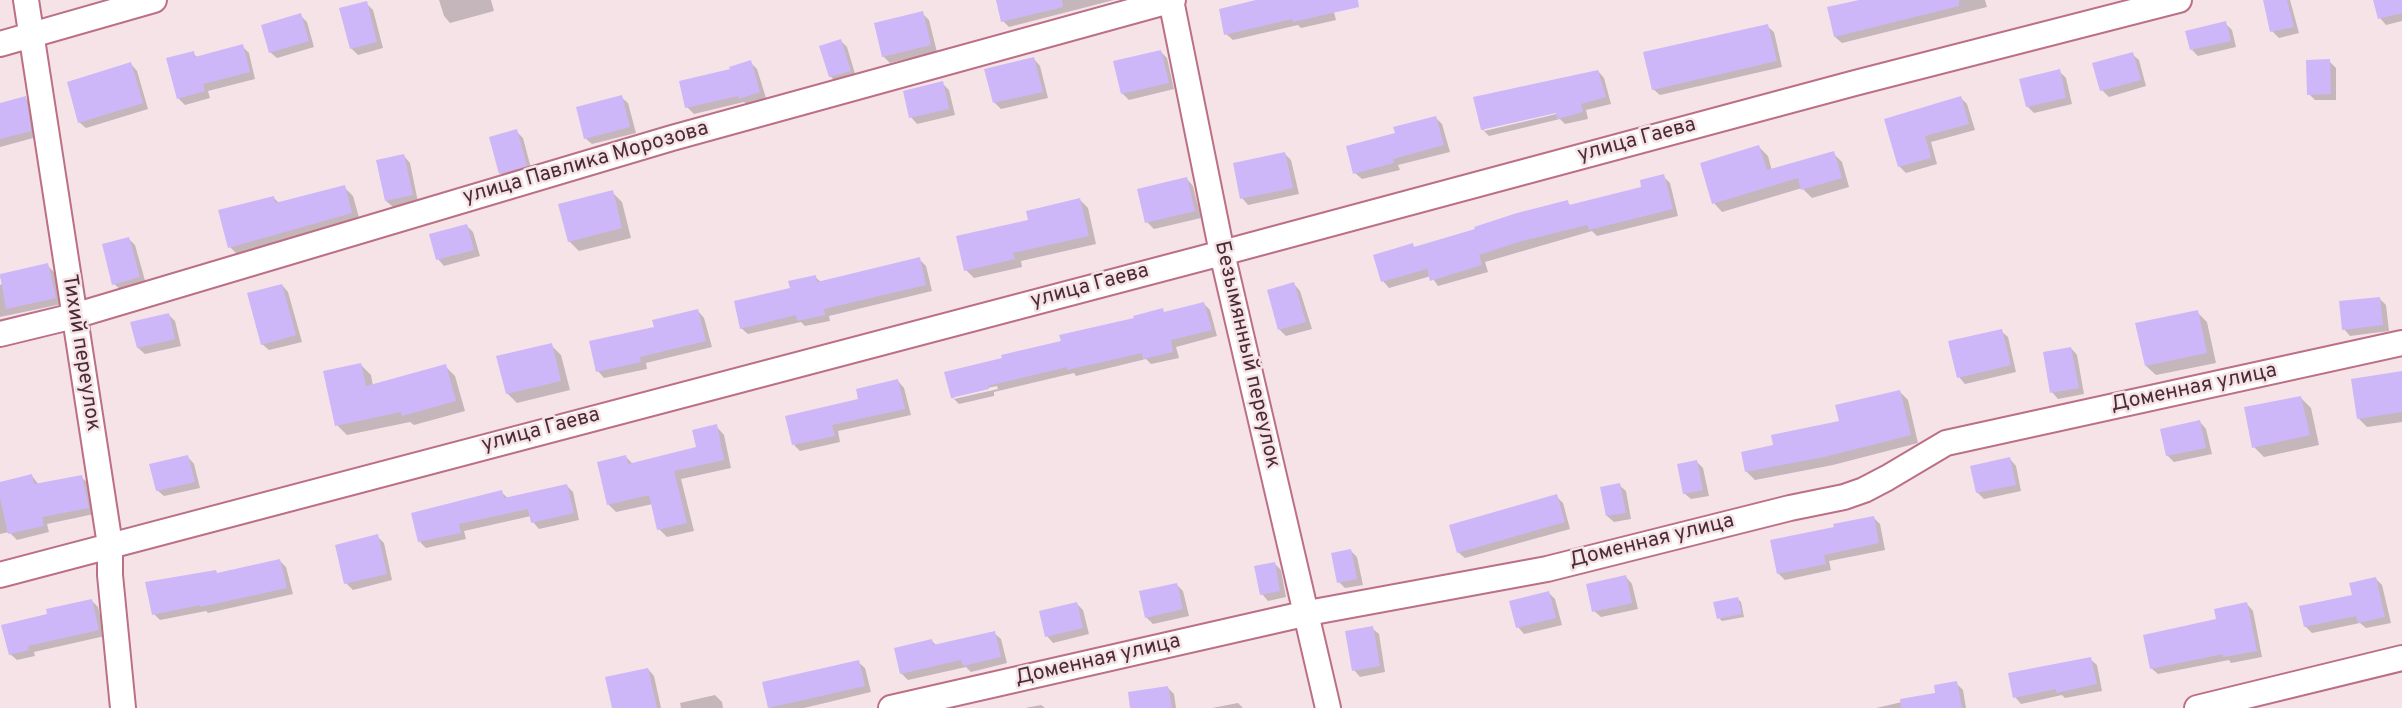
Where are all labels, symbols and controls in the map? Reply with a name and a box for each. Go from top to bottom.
street label: улица Гаева [1575,113,1699,169]
street label: улица Павлика Морозова [460,117,712,211]
street label: Безымянный переулок [1208,239,1284,471]
street label: улица Гаева [1028,259,1152,315]
street label: Тихий переулок [55,273,105,433]
street label: Доменная улица [2109,359,2279,419]
street label: улица Гаева [479,403,603,459]
street label: Доменная улица [1567,509,1737,575]
street label: Доменная улица [1013,630,1183,692]

